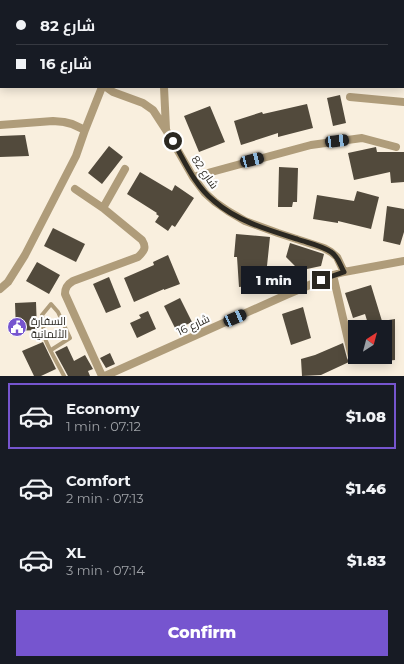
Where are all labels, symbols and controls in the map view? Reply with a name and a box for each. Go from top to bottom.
text: شارع 82 [40,16,95,35]
text: شارع 16 [40,54,92,73]
route start [164,132,182,150]
car [324,134,350,148]
car [239,151,265,169]
street label: شارع 82 [188,153,221,192]
callout: 1 min [241,266,307,294]
route end [312,271,330,289]
text: 1 min [256,272,292,288]
car [222,308,248,328]
street label: شارع 16 [174,311,212,340]
place label: السفارة الألمانية [31,314,67,341]
public building icon: السفارة الألمانية [6,316,28,338]
north arrow [348,320,392,364]
map controls [348,320,392,364]
icon: car [18,398,54,434]
text: Economy [66,399,139,418]
text: $1.08 [346,407,386,426]
text: 1 min · 07:12 [66,418,141,434]
icon: car [18,470,54,506]
text: Comfort [66,471,131,490]
text: $1.46 [346,479,386,498]
text: 2 min · 07:13 [66,490,144,506]
icon: car [18,542,54,578]
text: XL [66,543,85,562]
text: $1.83 [347,551,386,570]
text: 3 min · 07:14 [66,562,145,578]
button: Confirm [16,610,388,656]

